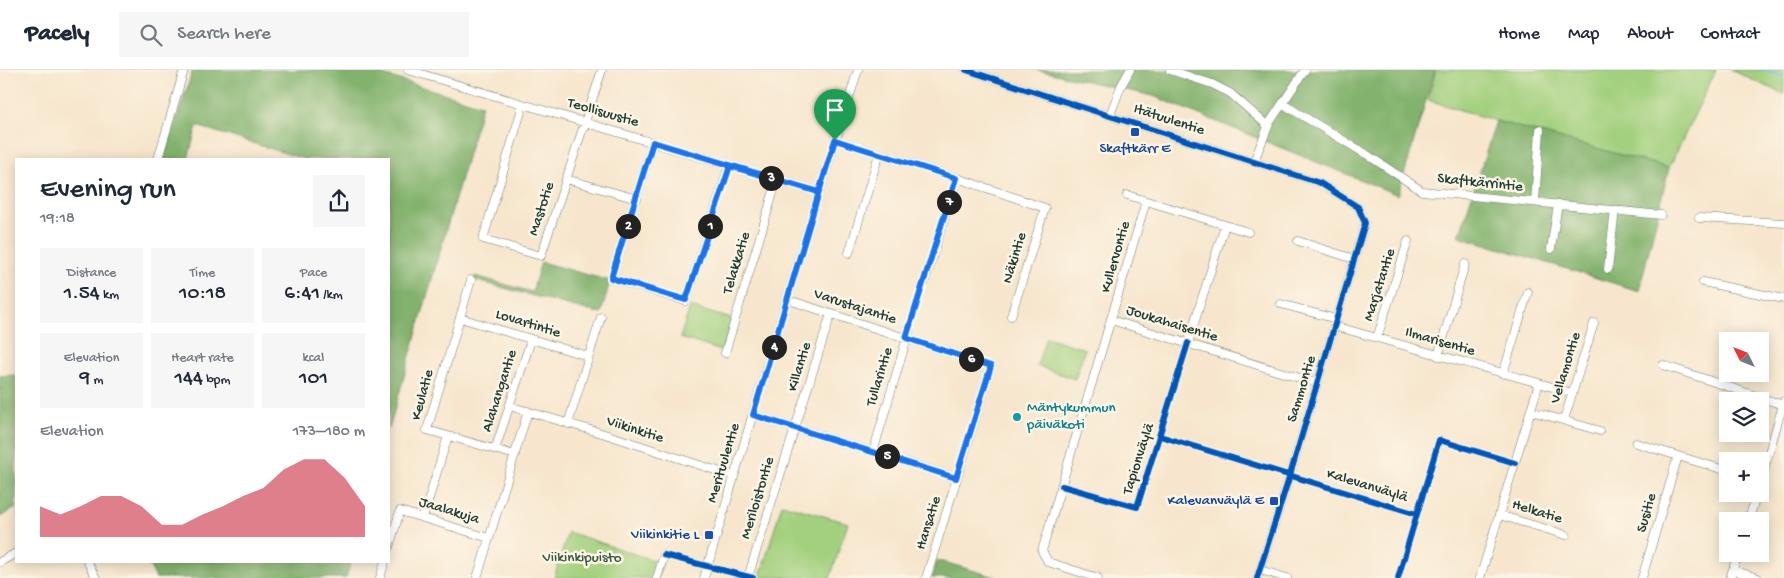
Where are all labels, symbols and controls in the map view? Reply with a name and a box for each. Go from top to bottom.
search box [119,12,469,57]
text: Pacely [25,20,89,49]
icon: search [137,21,165,49]
text: Search here [177,23,271,46]
text: Home [1498,24,1540,45]
text: Map [1568,24,1599,45]
text: About [1627,24,1673,45]
text: Contact [1701,24,1759,45]
pin [814,89,856,140]
street label: Teollisuustie [564,94,641,132]
icon: arrive [821,96,849,124]
street label: Itätuulentie [1131,100,1207,140]
marker: Skaftkärr E [1129,126,1141,138]
place label: Skaftkärr E [1099,140,1171,158]
pin: 3 [758,166,784,190]
text: 3 [768,170,775,187]
street label: Skaftkärrintie [1436,170,1524,196]
text: Evening run [40,174,176,207]
button: share [313,175,365,227]
street label: Mastotie [525,180,559,238]
pin: 7 [936,190,962,214]
text: 7 [946,194,953,211]
text: 19:18 [40,210,75,229]
pin: 2 [616,214,640,238]
pin: 1 [698,214,722,238]
text: 2 [625,218,632,235]
text: 1 [708,218,713,235]
street label: Kullervontie [1097,219,1135,295]
street label: Telakkatie [719,230,755,297]
street label: Näkintie [999,230,1031,286]
street label: Marjatantie [1360,246,1400,324]
text: Distance [67,265,116,282]
text: Time [190,265,215,282]
text: Pace [300,265,327,282]
text: 1.54 [64,282,100,307]
text: 10:18 [179,282,226,307]
text: 6:41 [284,282,320,307]
street label: Varustajantie [810,285,899,329]
text: km [100,287,119,304]
text: /km [320,287,343,304]
street label: Joukahaisentie [1124,302,1220,347]
street label: Lovartintie [493,306,563,342]
street label: Ilmarisentie [1403,323,1477,361]
street label: Vellamontie [1546,330,1585,407]
north arrow [1719,332,1769,382]
map controls [1719,332,1769,562]
pin: 4 [762,334,786,360]
text: 4 [771,339,778,356]
street label: Killantie [784,340,816,394]
street label: Tullarintie [862,345,898,410]
pin: 6 [958,346,984,372]
street label: Alahangantie [478,348,522,434]
text: Elevation [64,350,119,367]
text: Heart rate [171,350,234,367]
text: kcal [303,350,324,367]
text: 6 [968,351,975,368]
street label: Sammontie [1283,353,1321,424]
text: 9 [80,367,90,392]
text: 144 [175,367,203,392]
text: 101 [299,367,328,392]
street label: Keulatie [408,367,438,422]
text: m [90,372,103,389]
text: bpm [203,372,230,389]
button: layers [1719,392,1769,442]
place label: Mäntykummun päiväkoti [1026,399,1116,434]
marker: Mäntykummun päiväkoti [1011,411,1023,423]
street label: Viikinkitie [603,412,666,448]
street label: Merituulentie [703,421,745,505]
street label: Tapionväylä [1119,421,1159,498]
text: Elevation [40,423,104,442]
text: 173–180 m [293,423,365,442]
pin: 5 [874,444,900,468]
text: 5 [884,448,891,465]
button: + [1719,452,1769,502]
street label: Meriloistontie [737,455,779,541]
street label: Kalevanväylä [1324,465,1410,507]
street label: Susitie [1633,491,1661,535]
place label: Kalevanväylä E [1167,492,1265,510]
street label: Jaalakuja [416,493,482,529]
street label: Hansatie [912,494,946,552]
marker: Kalevanväylä E [1268,495,1280,507]
street label: Helkatie [1510,496,1565,528]
button: − [1719,512,1769,562]
place label: Viikinkitie L [630,526,700,544]
marker: Viikinkitie L [703,529,715,541]
park label: Viikinkipuisto [542,549,622,567]

